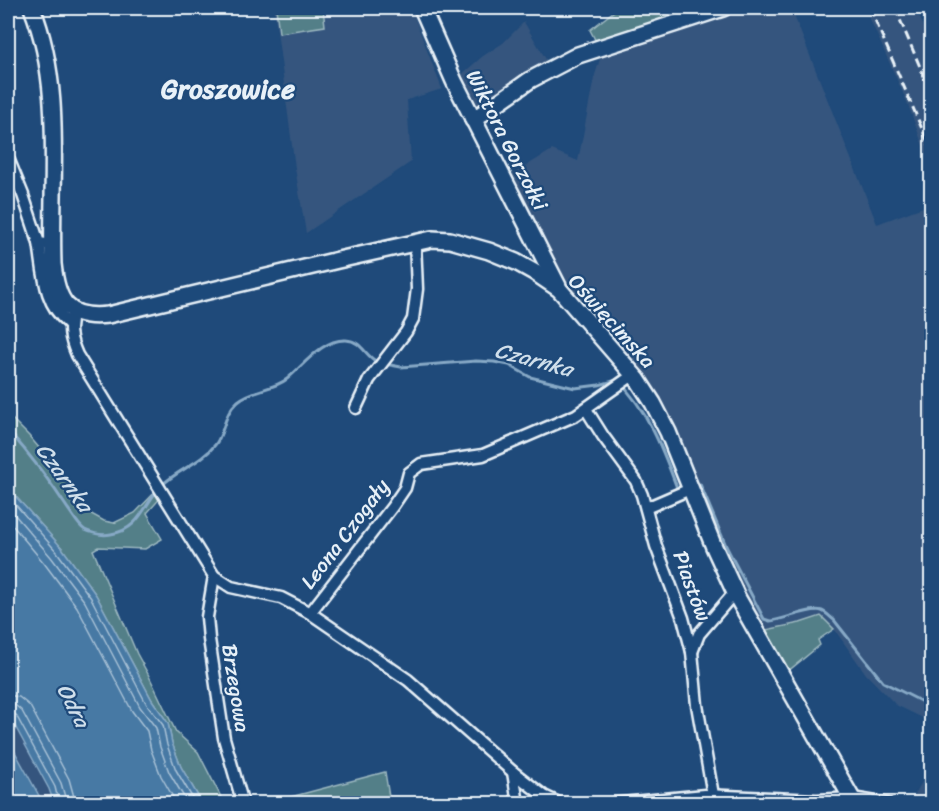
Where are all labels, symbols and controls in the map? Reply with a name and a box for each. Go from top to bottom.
street label: Wiktora Gorzołki [455,63,560,218]
district label: Groszowice [161,65,295,113]
street label: Oświęcimska [558,264,666,378]
water label: Czarnka [491,330,580,389]
water label: Czarnka [26,434,105,523]
street label: Leona Czogały [290,470,400,598]
street label: Piastów [662,545,723,627]
street label: Brzegowa [210,641,262,735]
water label: Odra [46,676,102,736]

